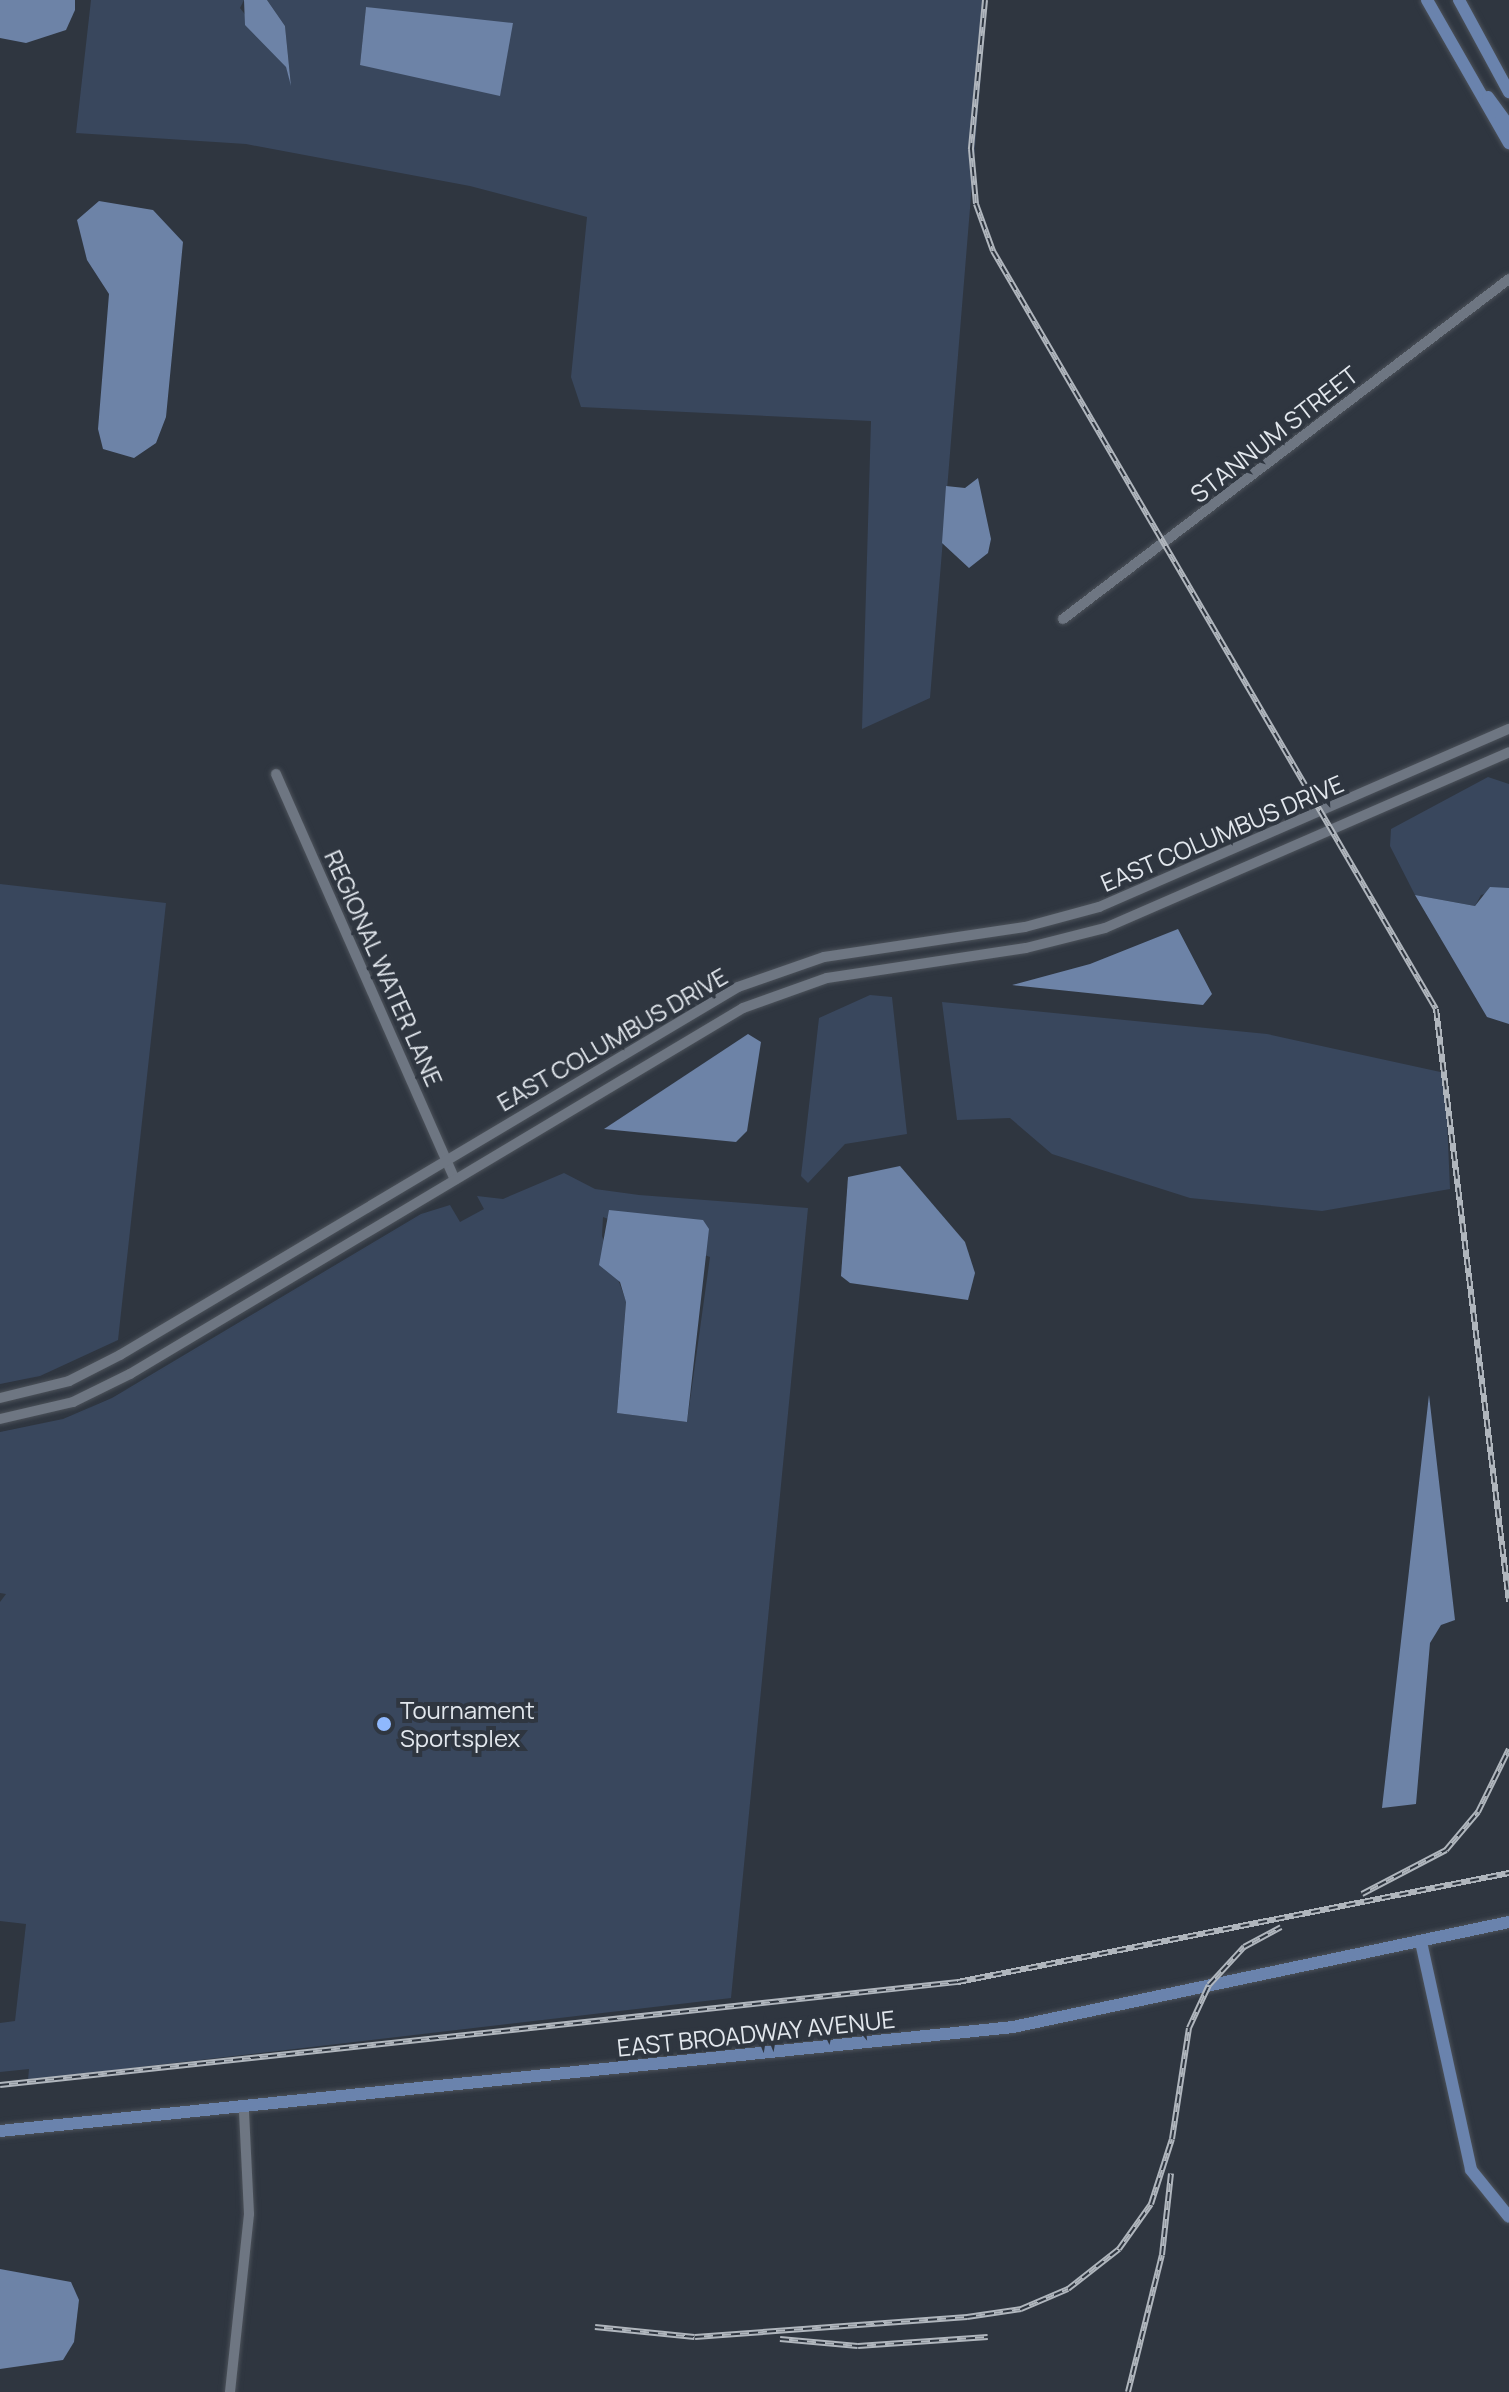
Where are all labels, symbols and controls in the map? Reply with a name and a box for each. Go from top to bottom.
street label: STANNUM STREET [1185,360,1363,508]
street label: EAST COLUMBUS DRIVE [1096,769,1348,897]
street label: REGIONAL WATER LANE [319,845,449,1091]
street label: EAST COLUMBUS DRIVE [492,961,732,1117]
place label: Tournament Sportsplex [400,1696,535,1752]
marker: Tournament Sportsplex [375,1715,393,1733]
street label: EAST BROADWAY AVENUE [615,2004,897,2062]

